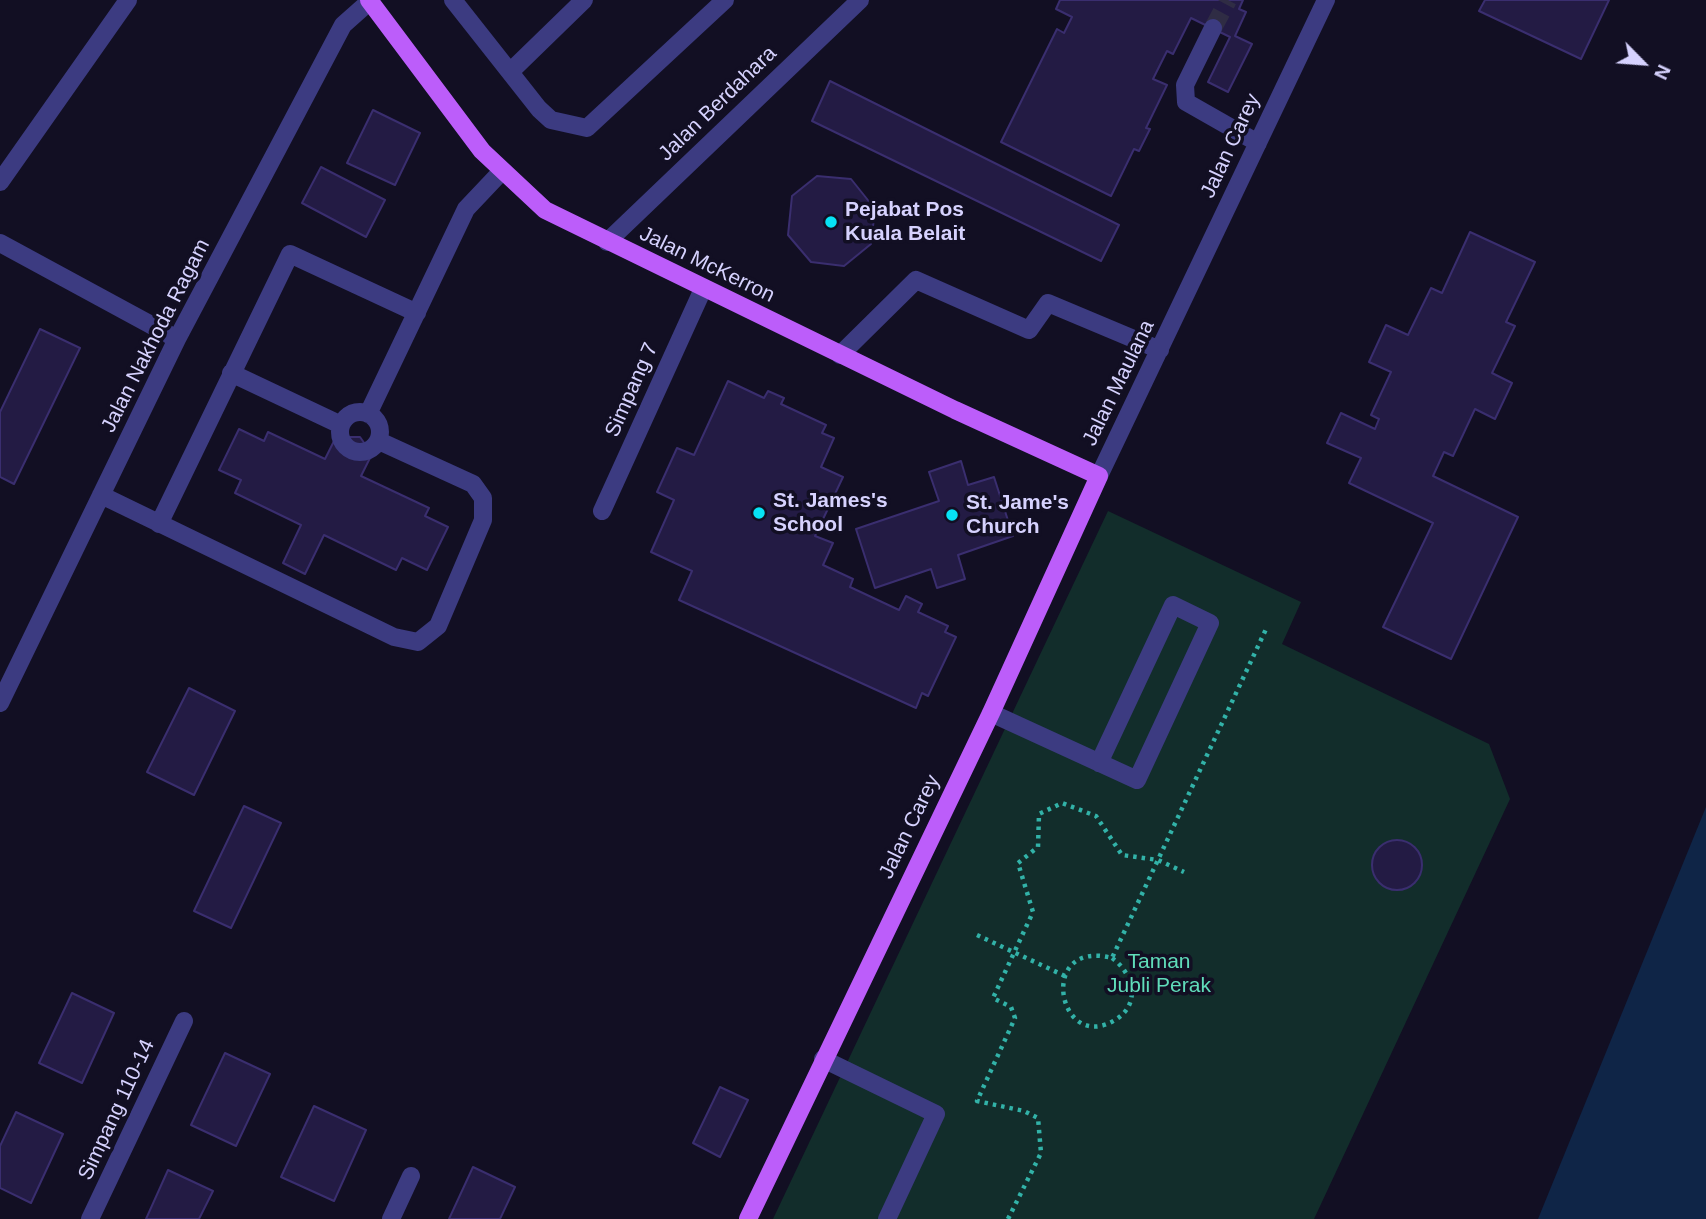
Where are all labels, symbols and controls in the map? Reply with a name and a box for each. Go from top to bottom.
north arrow [1608,28,1678,98]
street label: Jalan Berdahara [654,41,782,167]
text: N [1650,61,1675,83]
street label: Jalan Carey [1196,90,1266,202]
place label: Pejabat Pos Kuala Belait [845,197,965,247]
marker: Pejabat Pos Kuala Belait [823,214,839,230]
street label: Jalan McKerron [635,221,779,309]
street label: Jalan Nakhoda Ragam [96,235,216,437]
street label: Jalan Maulana [1078,316,1160,450]
street label: Simpang 7 [600,339,664,441]
place label: St. James's School [773,488,888,538]
place label: St. Jame's Church [966,490,1069,540]
marker: St. James's School [751,505,767,521]
marker: St. Jame's Church [944,507,960,523]
street label: Jalan Carey [874,771,946,883]
park label: Taman Jubli Perak [1107,949,1211,999]
street label: Simpang 110-14 [73,1036,161,1184]

